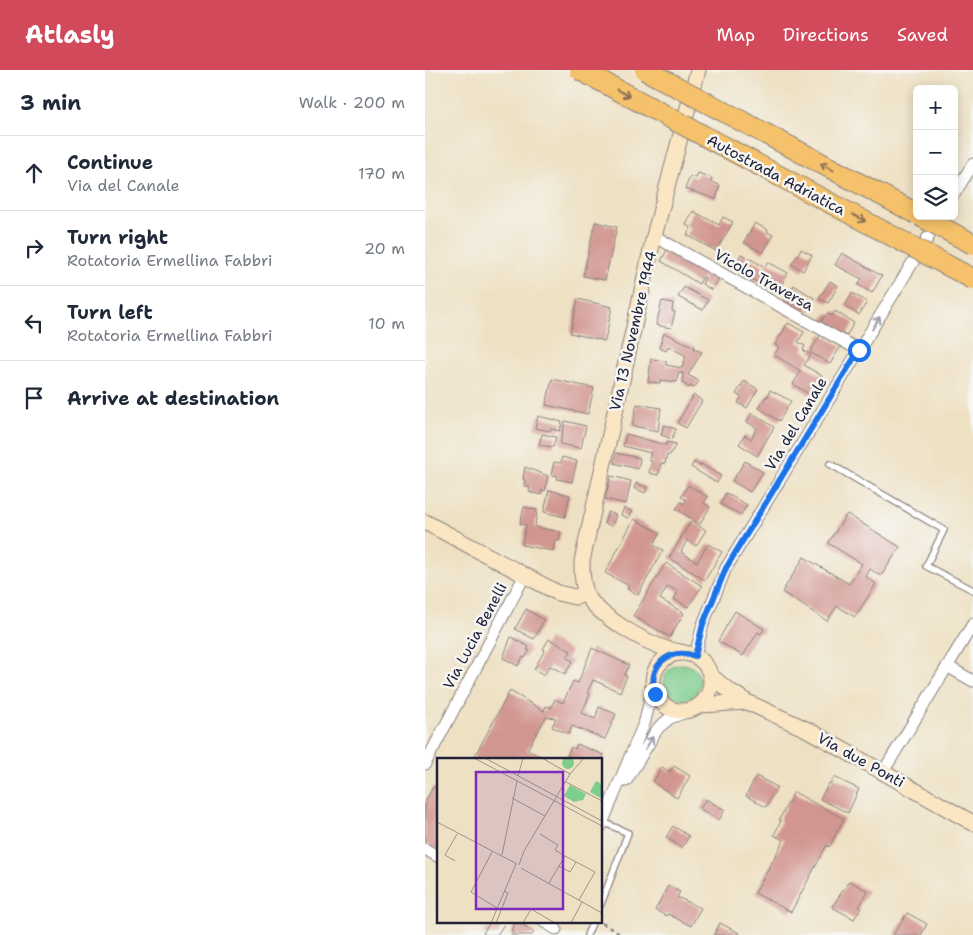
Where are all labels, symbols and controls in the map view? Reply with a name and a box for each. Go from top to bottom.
text: Atlasly [25,19,115,51]
text: Map [717,23,755,47]
text: Directions [783,23,869,47]
text: Saved [897,23,948,47]
map controls [913,85,958,220]
button: + [913,85,958,130]
one-way arrow [615,88,630,98]
text: 3 min [20,89,81,117]
text: Walk · 200 m [299,92,405,113]
street label: Autostrada Adriatica [703,130,849,220]
button: − [913,130,958,175]
text: Continue [67,150,153,175]
icon: ahead [20,159,48,187]
one-way arrow [820,162,835,172]
text: 170 m [358,163,405,184]
text: Via del Canale [67,175,180,196]
button: layers [913,175,958,220]
one-way arrow [851,214,866,224]
text: Turn right [67,225,168,250]
icon: right [20,234,48,262]
text: 20 m [364,238,405,259]
street label: Vicolo Traversa [711,244,818,316]
street label: Via 13 Novembre 1944 [605,249,661,413]
text: Rotatoria Ermellina Fabbri [67,250,272,271]
text: Turn left [67,300,153,325]
icon: left [20,309,48,337]
text: 10 m [368,313,405,334]
one-way arrow [871,316,881,330]
text: Rotatoria Ermellina Fabbri [67,325,272,346]
route start [848,339,871,362]
street label: Via del Canale [760,374,832,474]
icon: arrive [20,384,48,412]
text: Arrive at destination [67,386,279,411]
street label: Via Lucia Benelli [438,579,512,693]
route end [644,683,667,706]
street label: Via due Ponti [814,728,908,792]
one-way arrow [645,736,655,750]
inset map [437,758,603,922]

